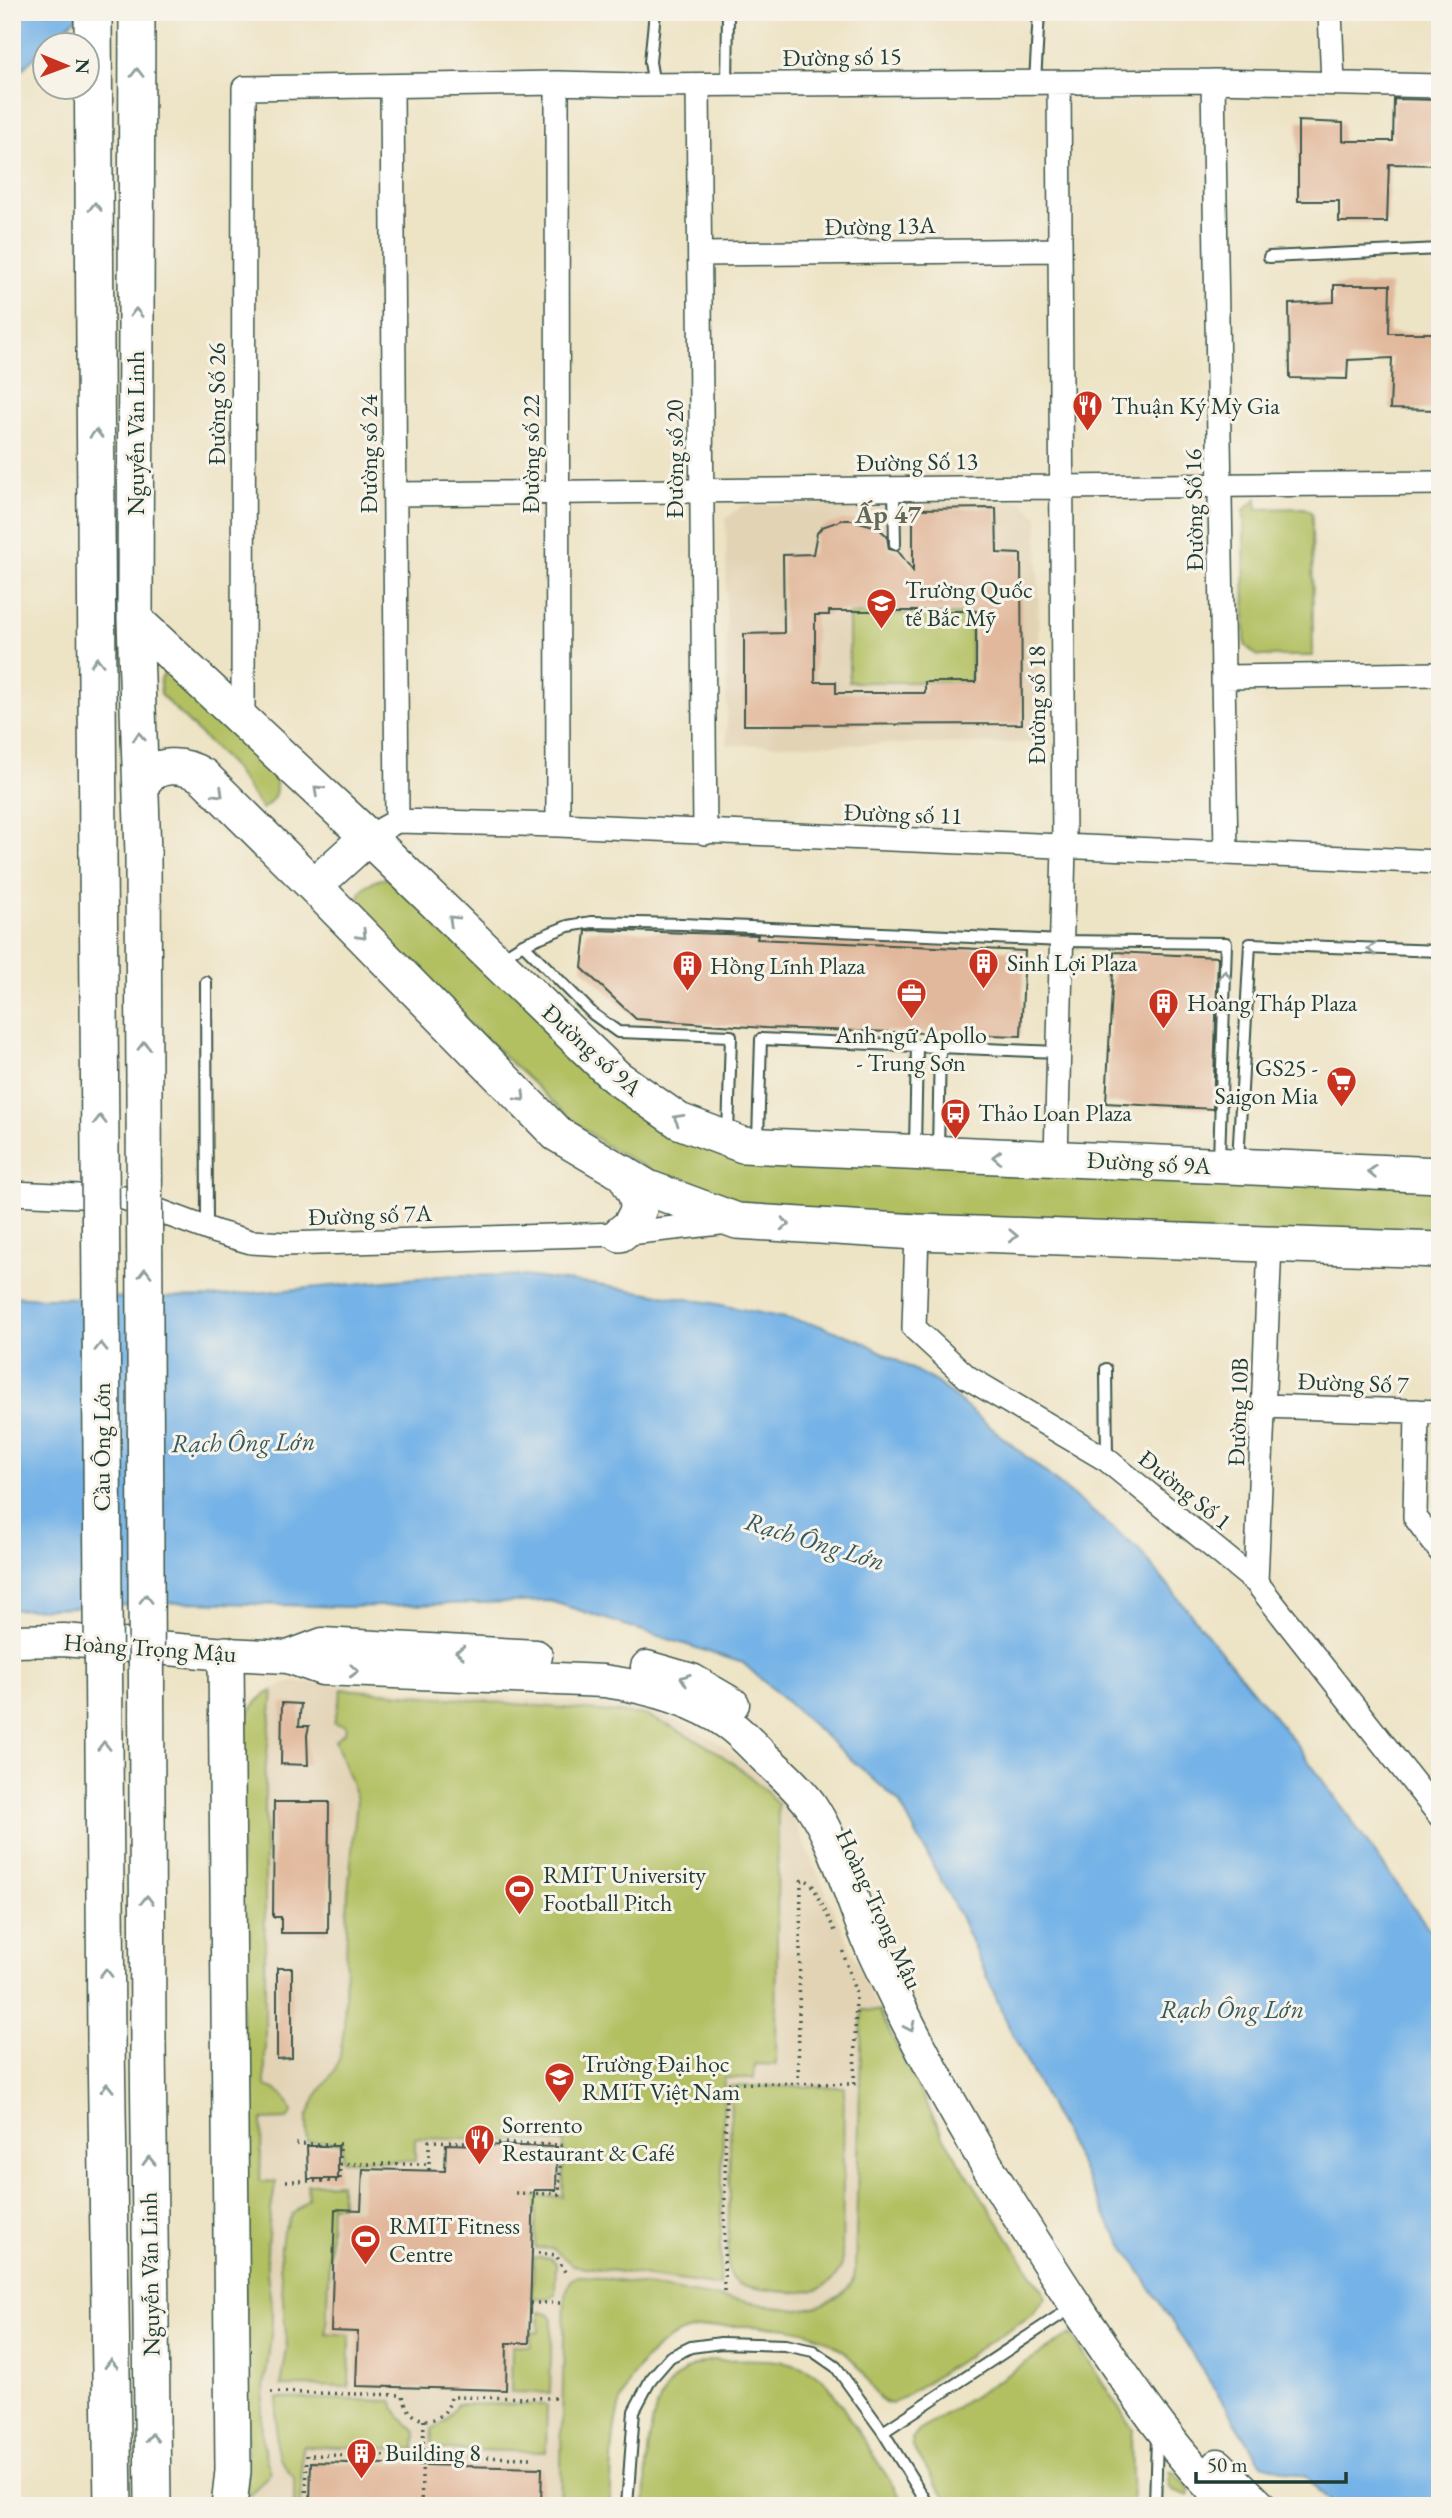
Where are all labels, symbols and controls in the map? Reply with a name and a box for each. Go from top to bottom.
north arrow [32,32,102,102]
street label: Đường số 15 [782,40,902,73]
text: N [70,58,95,75]
one-way arrow [129,67,145,77]
one-way arrow [87,201,103,212]
street label: Đường 13A [824,209,936,242]
one-way arrow [128,307,144,318]
street label: Đường Số 26 [201,343,232,465]
street label: Nguyễn Văn Linh [120,351,151,515]
restaurant icon: Thuận Ký Mỳ Gia [1071,389,1105,433]
place label: Thuận Ký Mỳ Gia [1111,390,1280,421]
street label: Đường số 24 [353,394,384,514]
street label: Đường số 22 [515,394,546,514]
street label: Đường số 20 [659,399,690,519]
one-way arrow [88,429,104,439]
street label: Đường Số 13 [855,445,979,478]
street label: Đường Số 16 [1177,448,1210,572]
district label: Ấp 47 [854,497,922,531]
place label: Trường Quốc tế Bắc Mỹ [905,574,1033,633]
school or university icon: Trường Quốc tế Bắc Mỹ [865,587,899,631]
street label: Đường số 18 [1021,645,1052,765]
one-way arrow [89,656,105,667]
one-way arrow [131,731,146,742]
one-way arrow [211,784,224,797]
one-way arrow [313,786,326,799]
street label: Đường số 11 [843,796,963,831]
one-way arrow [448,915,461,928]
one-way arrow [353,926,366,939]
one-way arrow [1366,941,1377,956]
building icon: Sinh Lợi Plaza [967,946,1001,990]
place label: Sinh Lợi Plaza [1007,947,1138,978]
building icon: Hồng Lĩnh Plaza [670,949,704,993]
place label: Hồng Lĩnh Plaza [710,950,866,981]
one-way arrow [1218,969,1233,980]
office icon: Anh ngữ Apollo - Trung Sơn [894,976,928,1020]
building icon: Hoàng Tháp Plaza [1147,986,1181,1030]
place label: Hoàng Tháp Plaza [1187,987,1358,1018]
street label: Đường số 9A [536,997,649,1103]
place label: Anh ngữ Apollo - Trung Sơn [834,1019,987,1078]
one-way arrow [136,1040,152,1050]
place label: GS25 - Saigon Mia [1215,1052,1318,1111]
supermarket icon: GS25 - Saigon Mia [1324,1065,1358,1109]
one-way arrow [513,1089,525,1101]
bus stop icon: Thảo Loan Plaza [938,1096,972,1140]
place label: Thảo Loan Plaza [978,1097,1132,1128]
one-way arrow [92,1114,108,1124]
one-way arrow [672,1114,685,1127]
street label: Đường số 9A [1086,1144,1212,1181]
one-way arrow [992,1149,1003,1164]
one-way arrow [1366,1165,1377,1180]
street label: Đường số 7A [307,1197,433,1232]
one-way arrow [780,1217,791,1232]
one-way arrow [1007,1228,1018,1243]
one-way arrow [137,1267,153,1278]
one-way arrow [93,1341,109,1352]
street label: Đường 10B [1220,1357,1255,1467]
street label: Đường Số 7 [1297,1365,1409,1400]
street label: Cầu Ông Lớn [86,1382,117,1512]
water label: Rạch Ông Lớn [171,1424,315,1460]
street label: Đường Số 1 [1132,1443,1238,1537]
water label: Rạch Ông Lớn [741,1504,889,1578]
one-way arrow [138,1593,154,1603]
street label: Hoàng Trọng Mậu [63,1626,238,1669]
one-way arrow [454,1644,465,1659]
one-way arrow [349,1663,360,1678]
one-way arrow [679,1672,691,1687]
one-way arrow [96,1740,112,1751]
street label: Hoàng Trọng Mậu [829,1824,930,1994]
place label: RMIT University Football Pitch [543,1859,706,1918]
sports icon: RMIT University Football Pitch [503,1872,537,1916]
one-way arrow [139,1894,155,1904]
one-way arrow [98,1968,114,1978]
water label: Rạch Ông Lớn [1160,1992,1304,2026]
one-way arrow [902,2020,916,2032]
place label: Trường Đại học RMIT Việt Nam [582,2048,741,2107]
school or university icon: Trường Đại học RMIT Việt Nam [542,2061,576,2105]
one-way arrow [99,2082,115,2092]
place label: Sorrento Restaurant & Café [502,2109,675,2168]
restaurant icon: Sorrento Restaurant & Café [462,2122,496,2166]
one-way arrow [141,2155,157,2166]
street label: Nguyễn Văn Linh [133,2191,166,2357]
place label: RMIT Fitness Centre [389,2210,520,2269]
sports icon: RMIT Fitness Centre [349,2223,383,2267]
one-way arrow [103,2358,119,2369]
one-way arrow [145,2432,160,2443]
building icon: Building 8 [345,2436,379,2480]
place label: Building 8 [385,2437,481,2468]
scale bar [1196,2441,1347,2485]
text: 50 m [1207,2451,1248,2478]

